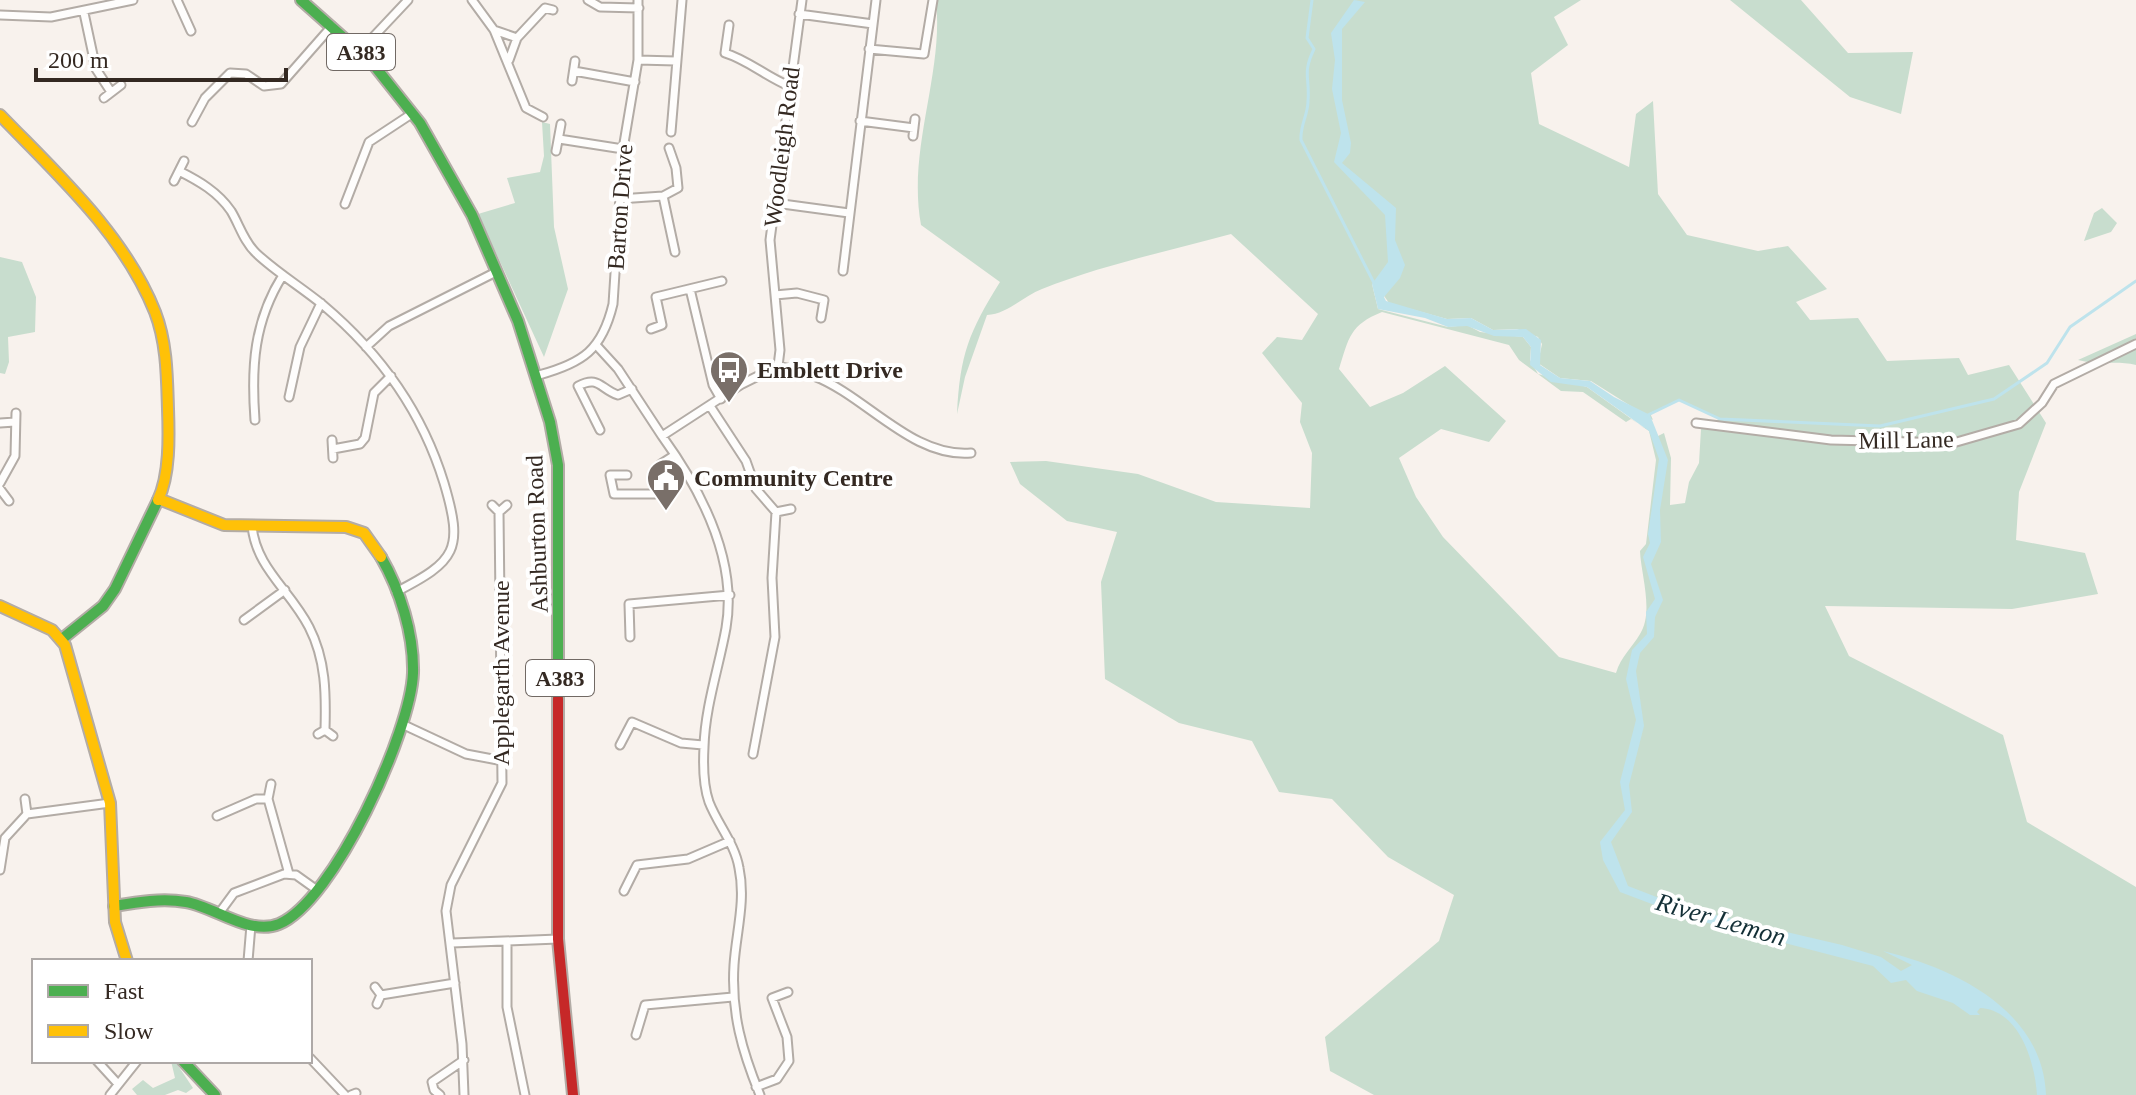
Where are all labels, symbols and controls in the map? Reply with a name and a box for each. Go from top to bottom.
scale bar [36,32,286,82]
road number: A383 [327,34,395,70]
text: 200 m [48,47,109,73]
street label: Woodleigh Road [759,65,805,229]
street label: Barton Drive [603,143,637,271]
bus stop icon: Emblett Drive [708,349,750,404]
place label: Emblett Drive [757,357,903,383]
street label: Mill Lane [1858,426,1954,454]
street label: Ashburton Road [521,455,553,613]
public building icon: Community Centre [645,457,687,512]
place label: Community Centre [694,465,893,491]
street label: Applegarth Avenue [488,580,514,766]
road number: A383 [526,660,594,696]
water label: River Lemon [1652,887,1789,952]
legend [32,959,312,1063]
text: Fast [104,978,144,1004]
text: Slow [104,1018,154,1044]

